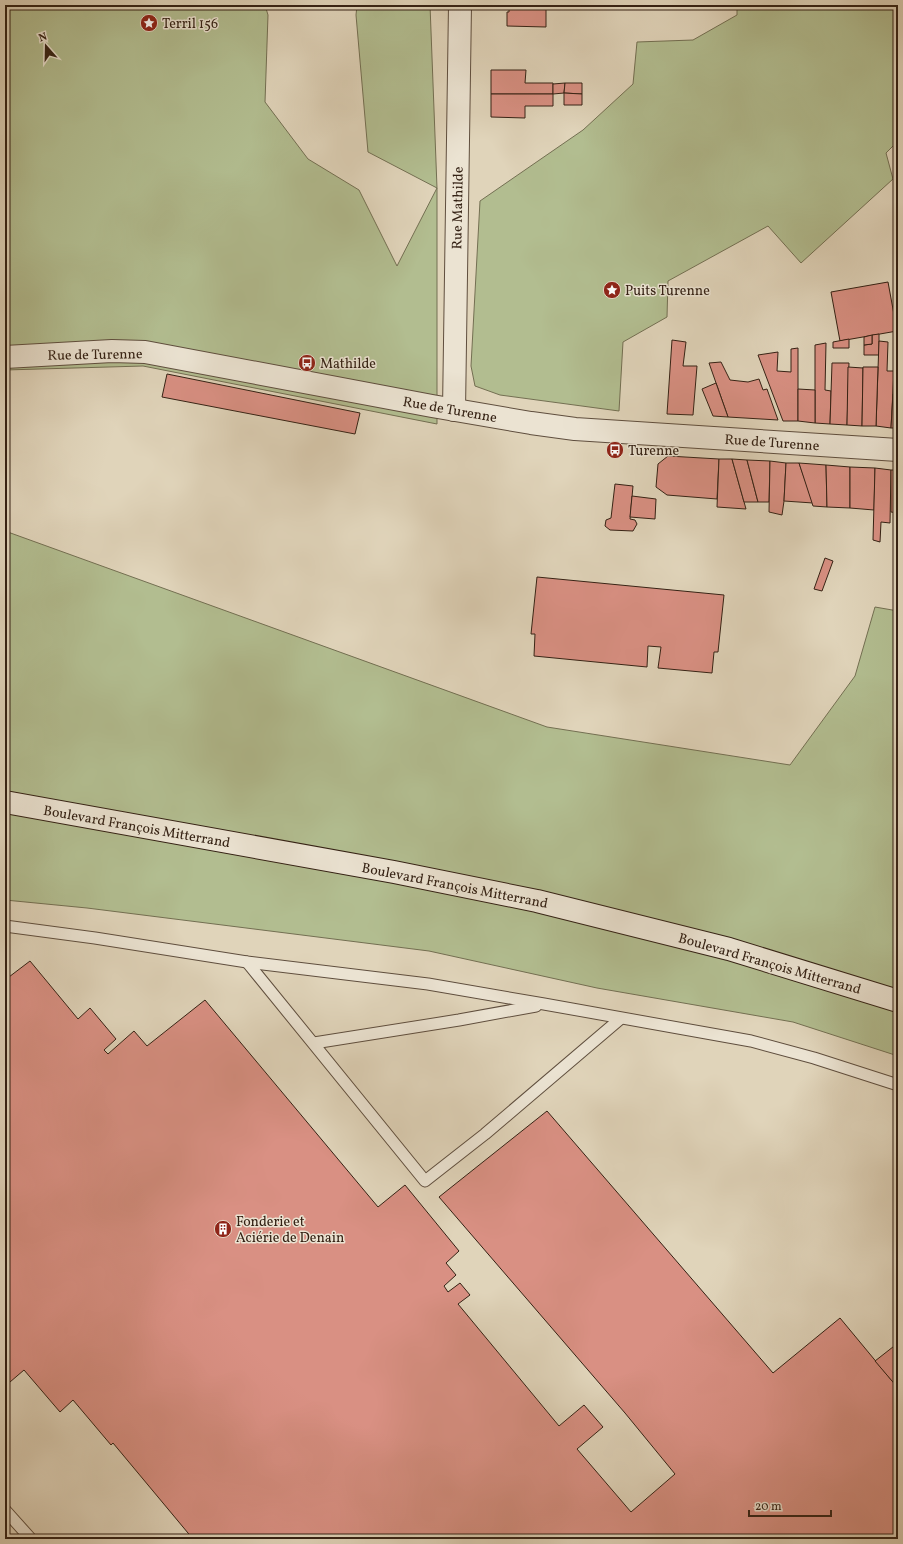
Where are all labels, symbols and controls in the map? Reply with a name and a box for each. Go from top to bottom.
place icon: Terril 156 [139,13,159,33]
place label: Terril 156 [162,15,218,34]
north arrow [26,26,66,66]
text: N [37,30,49,46]
street label: Rue Mathilde [448,166,469,250]
place icon: Puits Turenne [602,280,622,300]
place label: Puits Turenne [625,282,710,301]
street label: Rue de Turenne [47,345,143,366]
bus stop icon: Mathilde [297,353,317,373]
place label: Mathilde [320,355,376,374]
street label: Rue de Turenne [401,393,499,428]
street label: Rue de Turenne [724,431,820,456]
bus stop icon: Turenne [605,440,625,460]
place label: Turenne [628,442,680,461]
street label: Boulevard François Mitterrand [42,802,232,853]
street label: Boulevard François Mitterrand [360,859,550,914]
street label: Boulevard François Mitterrand [676,929,863,1000]
place label: Fonderie et Aciérie de Denain [236,1213,344,1248]
building icon: Fonderie et Aciérie de Denain [213,1219,233,1239]
scale bar [749,1492,831,1518]
text: 20 m [755,1499,782,1515]

